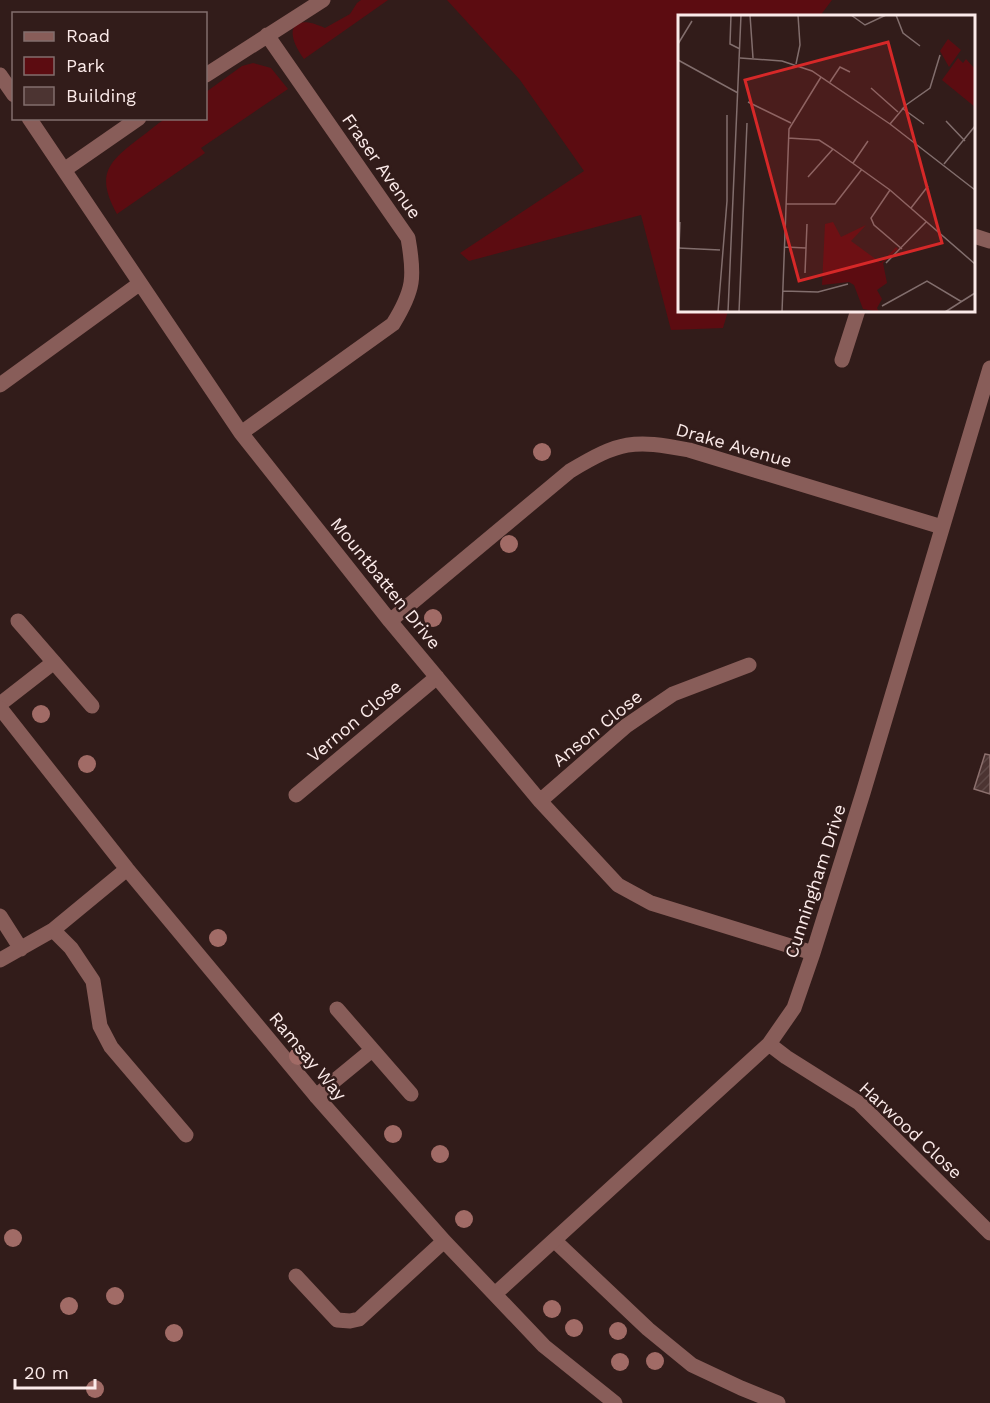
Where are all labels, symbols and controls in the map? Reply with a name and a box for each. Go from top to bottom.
legend [12,12,207,120]
inset map [678,15,975,312]
text: Road [66,25,110,46]
text: Park [66,55,105,76]
text: Building [66,85,136,106]
street label: Fraser Avenue [338,109,426,223]
street label: Drake Avenue [674,418,794,472]
street label: Mountbatten Drive [326,513,446,653]
street label: Vernon Close [303,676,405,766]
street label: Anson Close [548,686,646,770]
street label: Cunningham Drive [780,801,850,961]
street label: Ramsay Way [265,1008,351,1105]
street label: Harwood Close [855,1077,967,1183]
scale bar [15,1352,94,1390]
text: 20 m [24,1362,69,1383]

